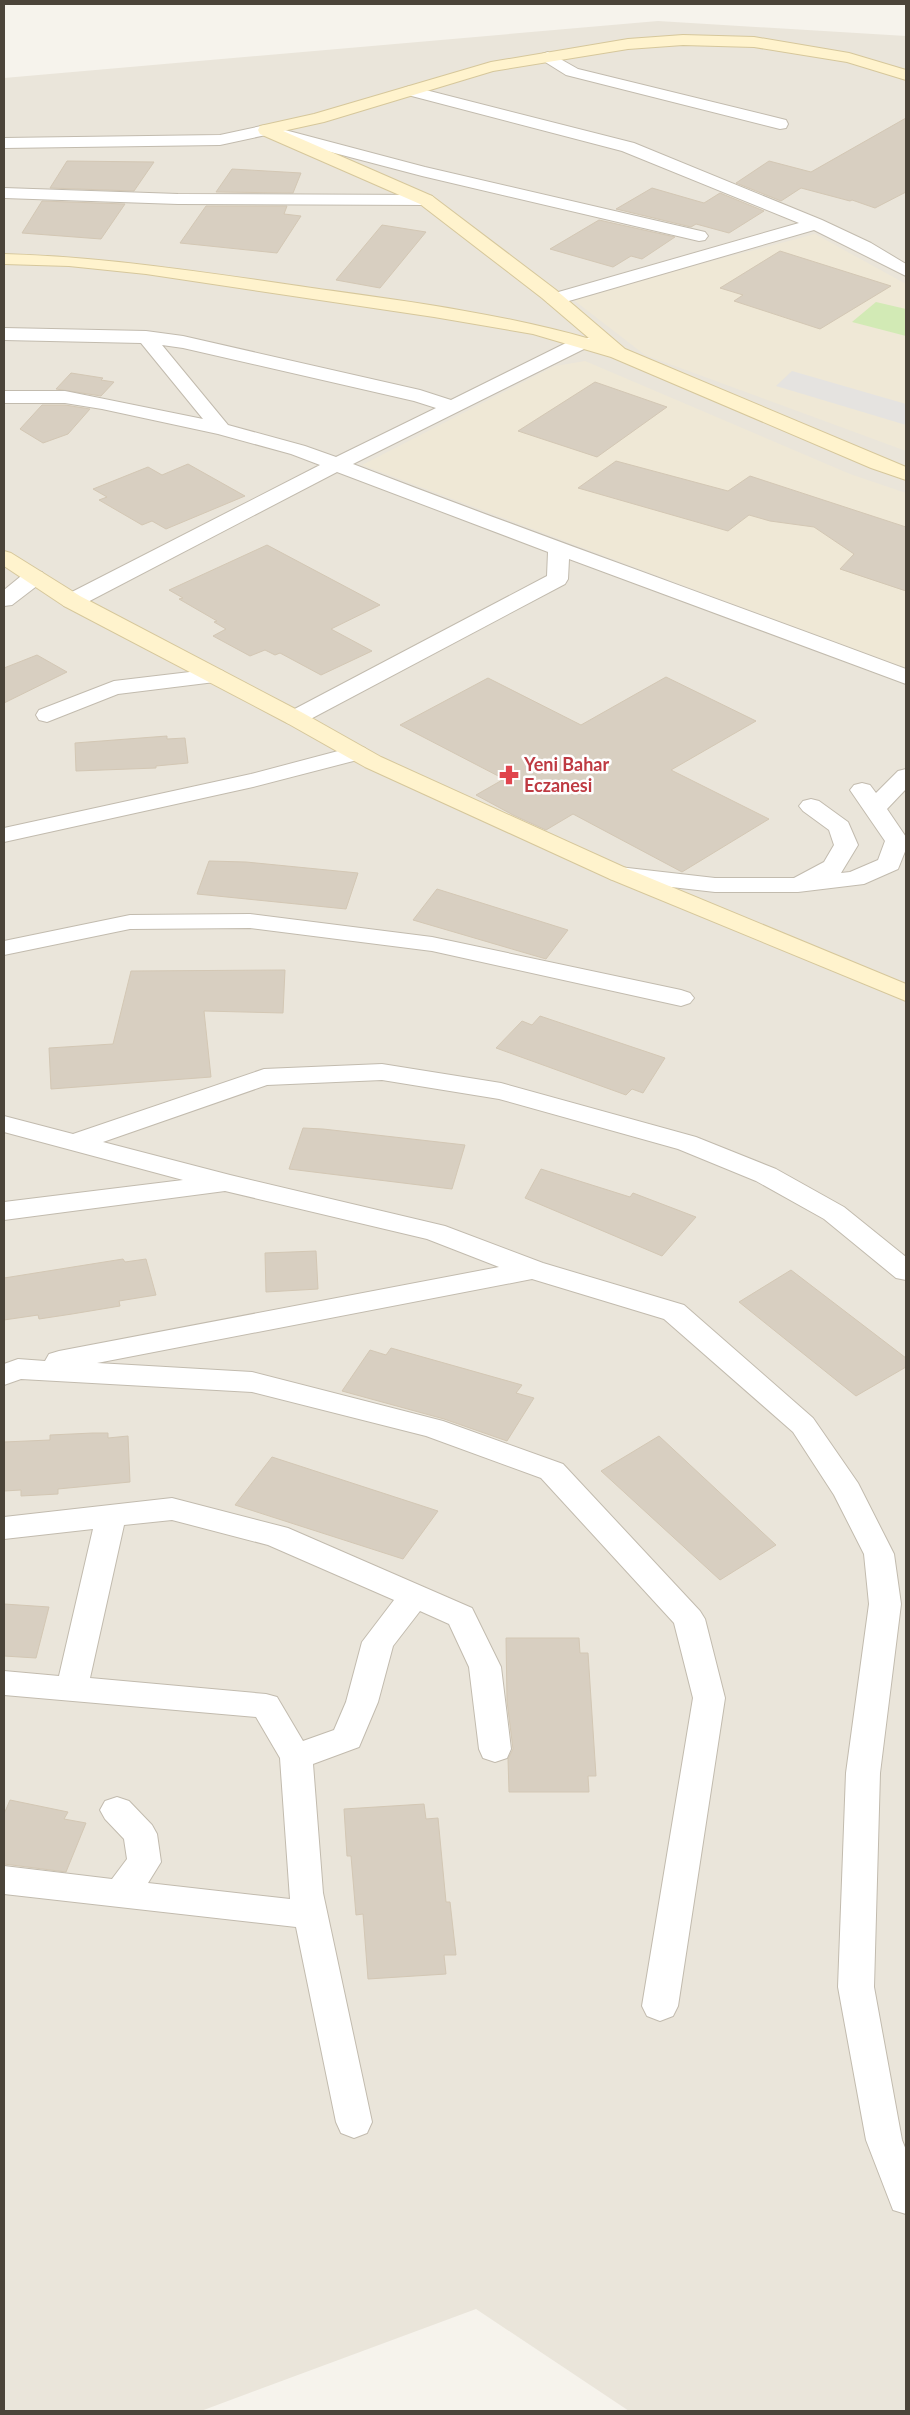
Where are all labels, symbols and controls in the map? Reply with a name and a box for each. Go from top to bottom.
place label: Yeni Bahar Eczanesi [523,753,609,796]
pharmacy icon: Yeni Bahar Eczanesi [498,764,520,786]

